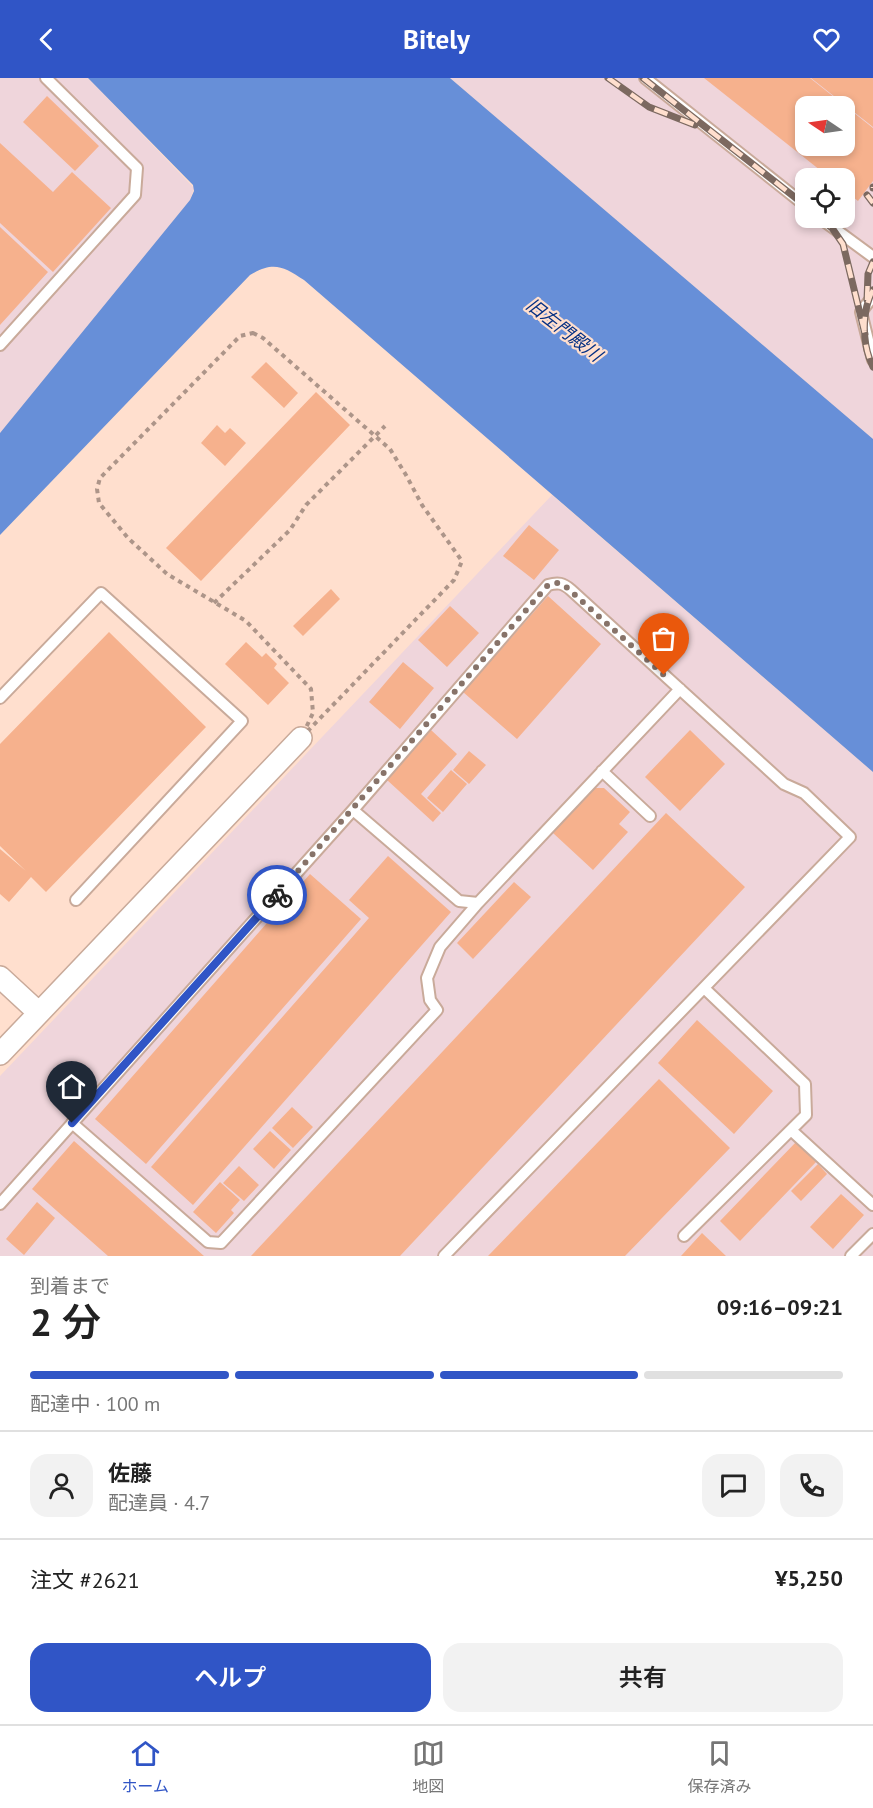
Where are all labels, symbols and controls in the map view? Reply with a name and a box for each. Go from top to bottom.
text: Bitely [403,22,470,56]
icon: back [30,23,63,56]
icon: heart [810,23,843,56]
north arrow [795,96,855,156]
map controls [795,96,855,228]
button: locate [795,168,855,228]
water label: 旧左門殿川 [522,293,608,368]
pin [638,613,689,675]
icon: bag [647,622,680,655]
courier [247,865,307,925]
icon: bike [261,879,294,912]
pin [46,1061,97,1123]
icon: home [55,1070,88,1103]
text: 到着まで [30,1273,110,1299]
text: 09:16–09:21 [717,1293,843,1321]
text: 2 分 [30,1296,101,1347]
text: 配達中 · 100 m [30,1391,160,1417]
button: person [30,1454,93,1517]
button: chat [702,1454,765,1517]
button: phone [780,1454,843,1517]
text: 佐藤 [108,1459,152,1487]
text: 配達員 · 4.7 [108,1490,210,1516]
text: ¥5,250 [775,1564,843,1592]
text: 注文 #2621 [30,1566,140,1594]
button: ヘルプ [30,1643,431,1712]
button: 共有 [443,1643,843,1712]
tab: ホーム [121,1737,169,1797]
tab: 地図 [412,1737,445,1797]
tab: 保存済み [688,1737,752,1797]

